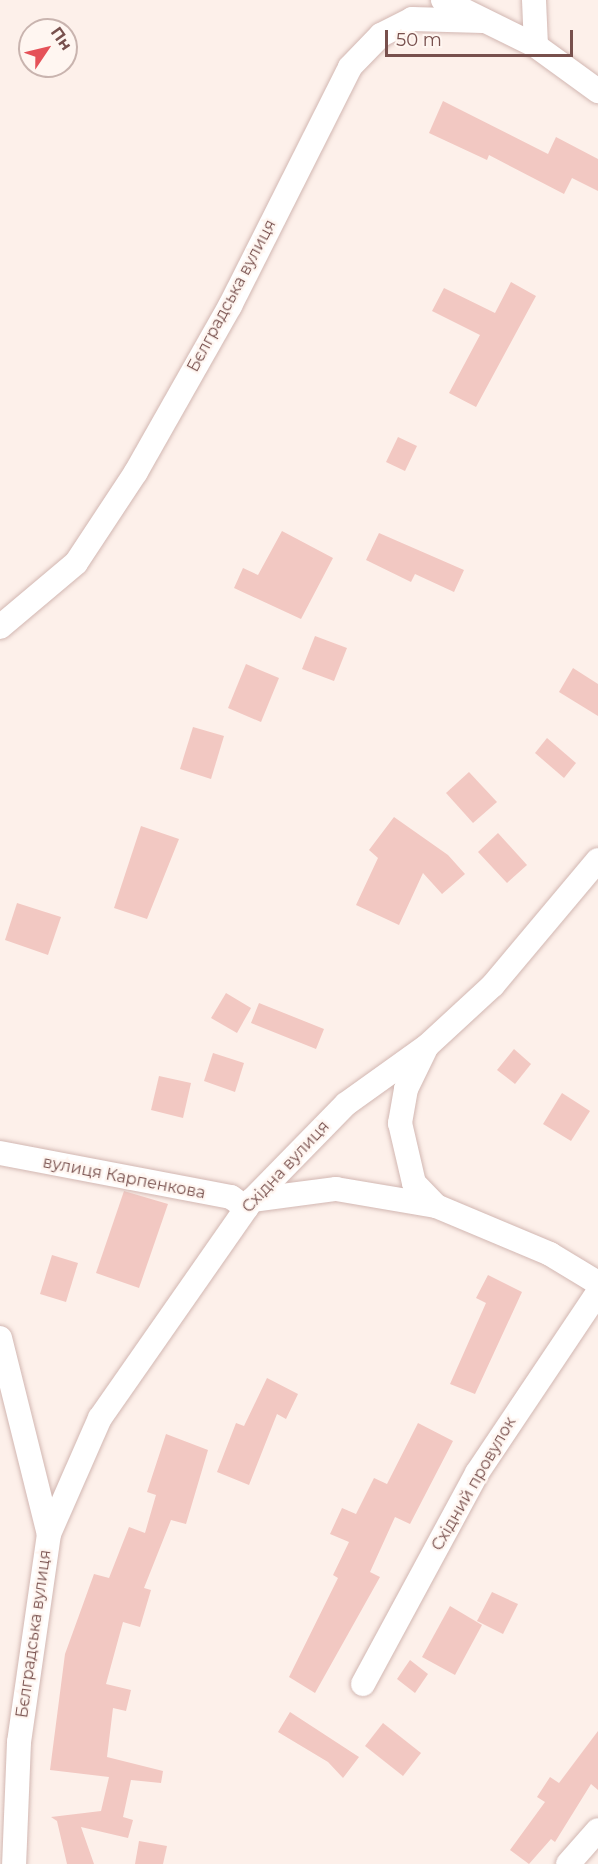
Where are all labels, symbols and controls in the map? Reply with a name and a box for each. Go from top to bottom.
north arrow [18,18,78,78]
scale bar [388,18,576,56]
text: Пн [47,23,76,54]
text: 50 m [396,29,442,51]
street label: Бєлградська вулиця [184,217,280,375]
street label: Східна вулиця [238,1117,334,1217]
street label: вулиця Карпенкова [41,1153,207,1203]
street label: Східний провулок [428,1414,520,1554]
street label: Бєлградська вулиця [13,1549,55,1719]

